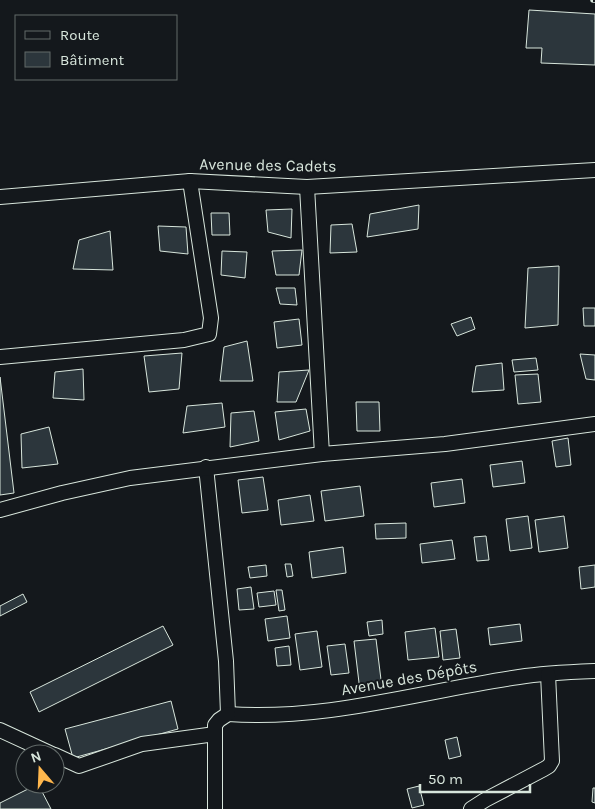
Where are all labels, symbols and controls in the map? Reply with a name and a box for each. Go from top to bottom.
legend [15,15,178,80]
text: Route [60,26,100,44]
text: Bâtiment [60,51,124,69]
street label: Avenue des Cadets [199,154,337,176]
street label: Avenue des Dépôts [340,657,478,699]
north arrow [15,744,65,794]
text: N [28,748,43,767]
scale bar [420,762,530,794]
text: 50 m [428,770,463,788]

